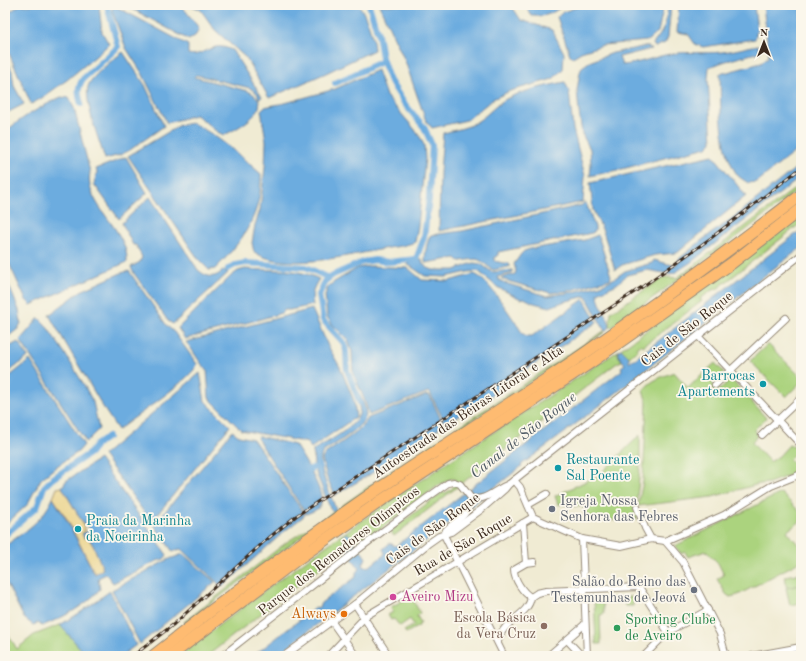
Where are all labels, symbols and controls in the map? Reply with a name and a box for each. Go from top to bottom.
north arrow [744,22,784,62]
text: N [760,28,769,39]
street label: Cais de São Roque [639,289,735,369]
street label: Autoestrada das Beiras Litoral e Alta [370,343,566,481]
place label: Barrocas Apartements [677,369,755,399]
marker: Barrocas Apartements [758,379,768,389]
water label: Canal de São Roque [468,390,580,482]
place label: Restaurante Sal Poente [566,453,639,483]
marker: Restaurante Sal Poente [553,463,563,473]
street label: Parque dos Remadores Olímpicos [256,484,422,618]
street label: Cais de São Roque [384,490,482,568]
place label: Igreja Nossa Senhora das Febres [560,494,678,524]
marker: Igreja Nossa Senhora das Febres [547,504,557,514]
street label: Rua de São Roque [412,511,514,579]
place label: Praia da Marinha da Noeirinha [86,514,191,544]
marker: Praia da Marinha da Noeirinha [73,524,83,534]
place label: Salão do Reino das Testemunhas de Jeová [551,575,686,605]
marker: Salão do Reino das Testemunhas de Jeová [689,585,699,595]
place label: Aveiro Mizu [401,590,474,604]
marker: Aveiro Mizu [388,592,398,602]
place label: Always [291,607,336,621]
marker: Always [339,609,349,619]
place label: Escola Básica da Vera Cruz [453,611,536,641]
place label: Sporting Clube de Aveiro [625,613,716,643]
marker: Escola Básica da Vera Cruz [539,621,549,631]
marker: Sporting Clube de Aveiro [612,623,622,633]

